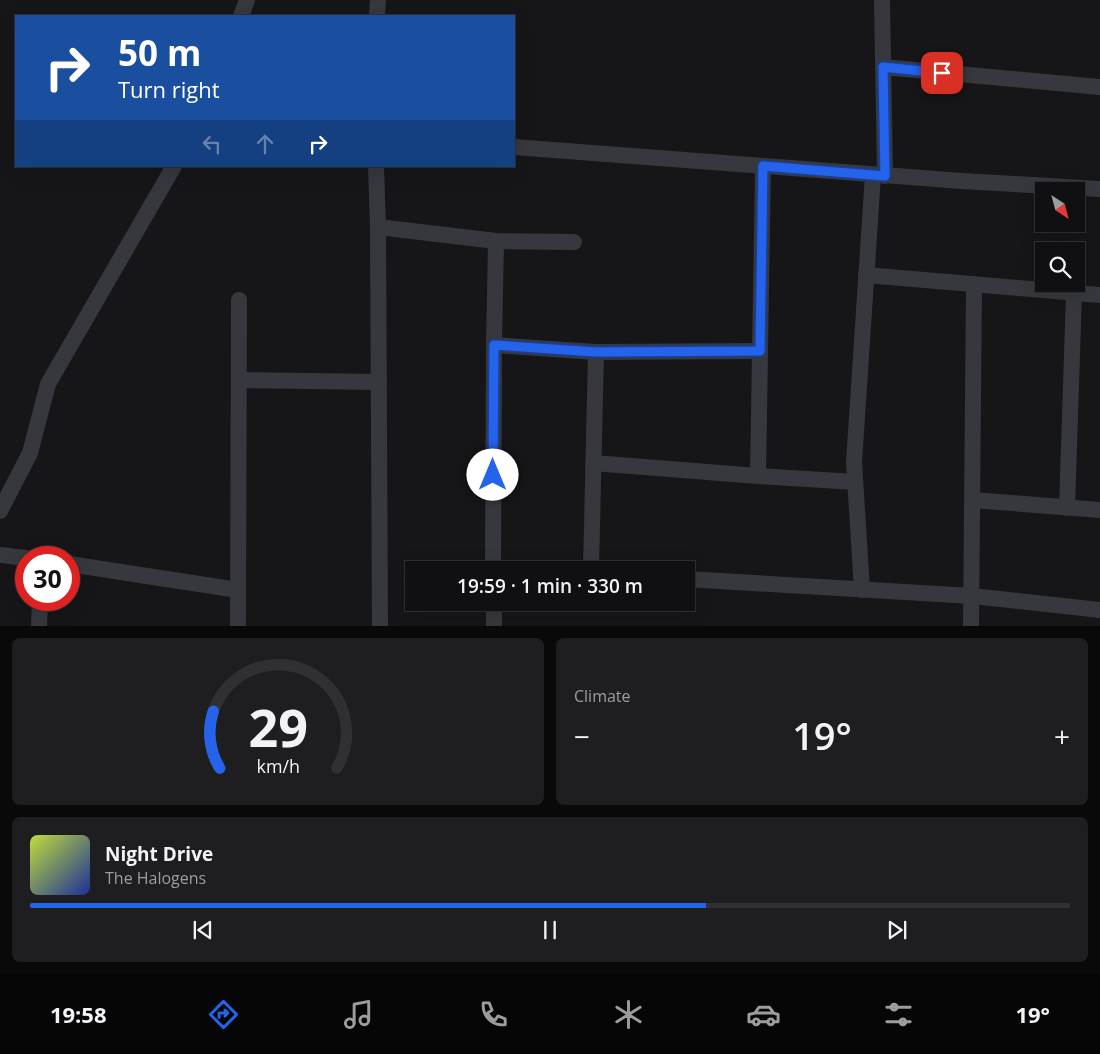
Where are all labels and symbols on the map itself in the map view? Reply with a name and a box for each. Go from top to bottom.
pin [921,52,963,94]
north arrow [1035,182,1085,232]
position arrow [466,448,518,500]
speed limit sign: 30 [15,546,80,611]

